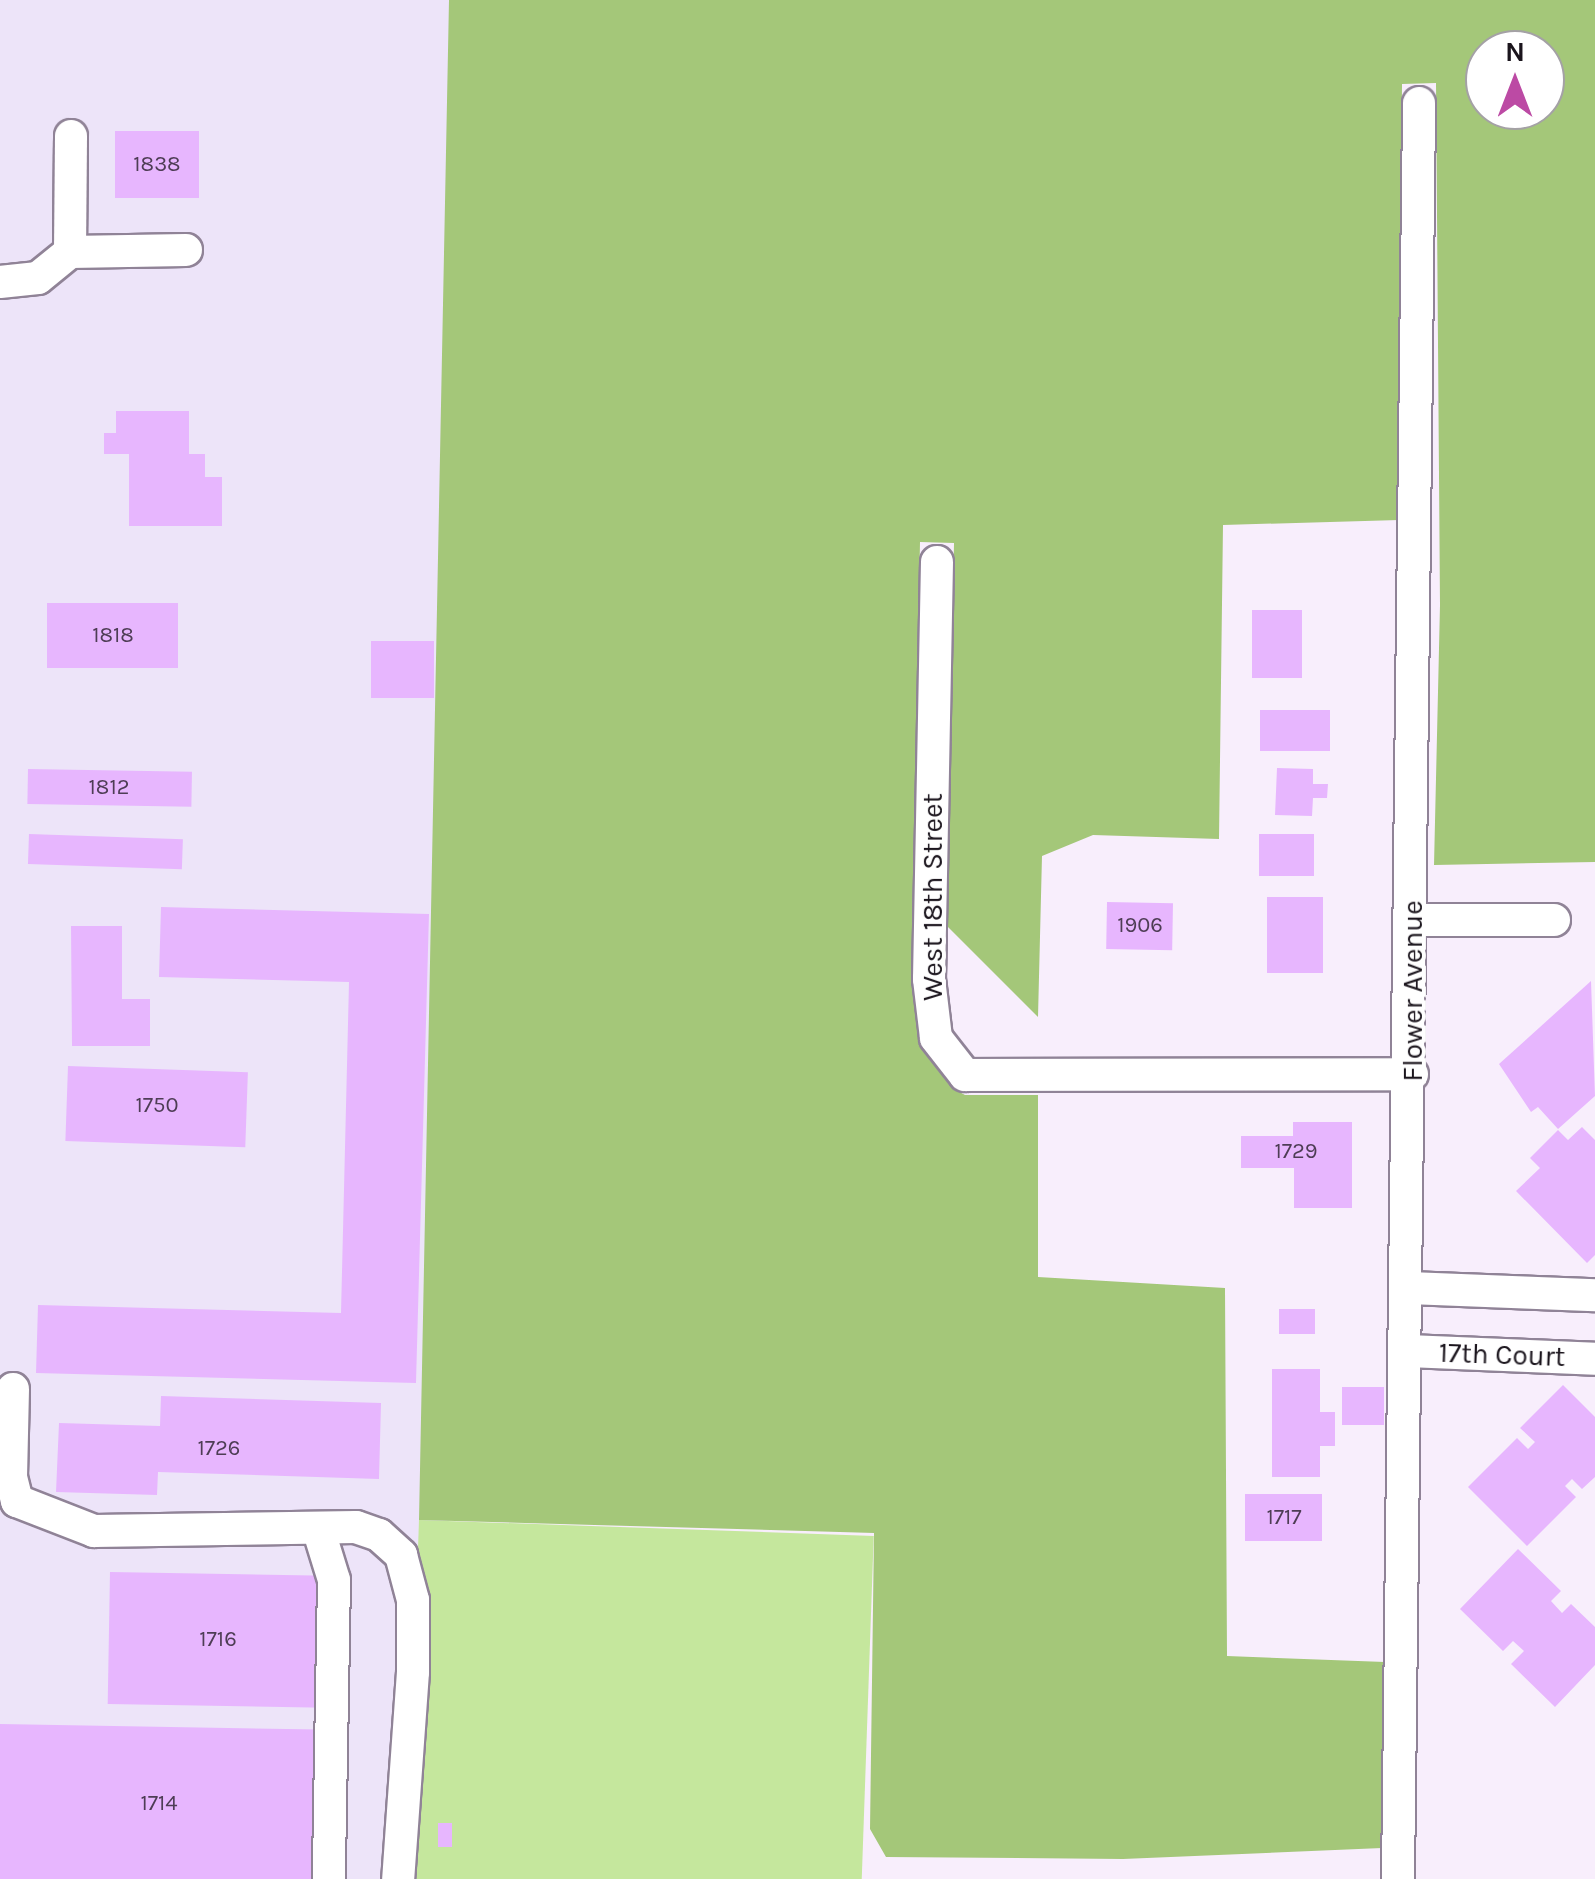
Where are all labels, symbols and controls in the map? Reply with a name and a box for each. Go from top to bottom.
north arrow [1465,30,1565,130]
text: N [1505,35,1525,68]
house number: 1838 [133,152,181,178]
house number: 1818 [92,623,134,649]
house number: 1812 [89,775,129,801]
street label: West 18th Street [916,793,950,1001]
street label: Flower Avenue [1396,900,1430,1082]
house number: 1906 [1117,913,1163,939]
house number: 1750 [135,1093,179,1119]
house number: 1729 [1274,1139,1318,1165]
street label: 17th Court [1438,1336,1566,1374]
house number: 1726 [198,1436,240,1462]
house number: 1717 [1266,1505,1302,1531]
house number: 1716 [199,1627,237,1653]
house number: 1714 [140,1791,178,1817]

